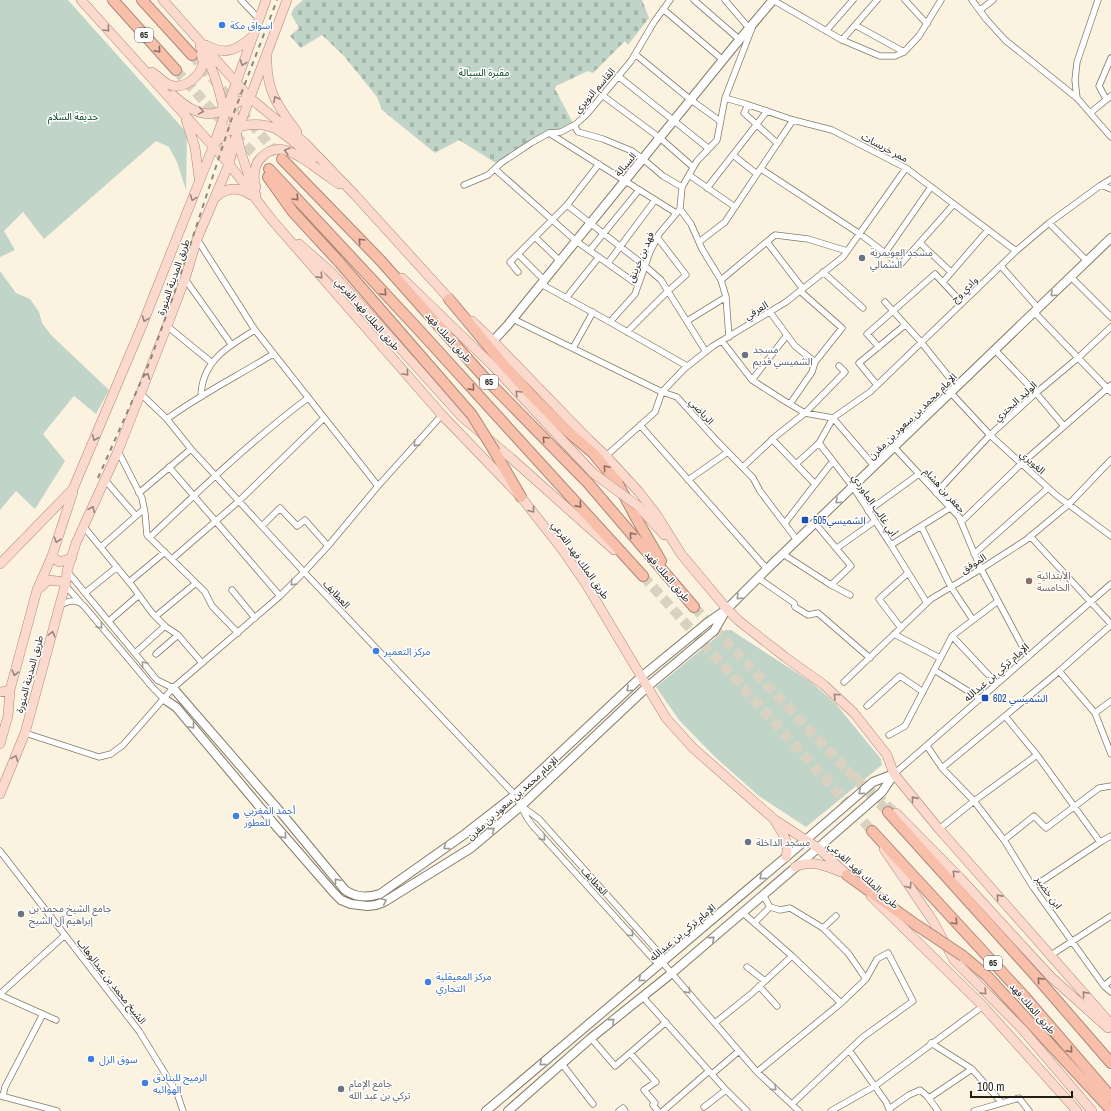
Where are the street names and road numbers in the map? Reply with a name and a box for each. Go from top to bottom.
road number: 65 [135,28,153,42]
street label: القاسم النويري [571,65,619,117]
street label: ممر خريسات [859,130,910,165]
street label: السبالة [612,150,639,179]
street label: فهد بن خرينق [624,230,657,284]
street label: طريق المدينة المنورة [154,237,193,317]
street label: وادي وج [948,273,981,306]
street label: طريق الملك فهد الفرعي [331,275,403,354]
street label: العرفي [742,298,771,324]
street label: طريق الملك فهد [422,309,475,366]
street label: الإمام محمد بن سعود بن مقرن [865,370,961,464]
road number: 65 [480,375,498,389]
street label: الوليد البحتري [991,379,1041,425]
street label: الرياضي [685,395,717,428]
street label: الغويري [1016,448,1048,478]
street label: جعفر بن هشام [919,465,968,517]
street label: أبي غالب الماوردي [848,472,900,540]
street label: طريق الملك فهد الفرعي [548,519,612,603]
street label: طريق الملك فهد [642,548,694,605]
street label: الموفق [958,550,989,576]
street label: العطايف [320,577,353,611]
street label: طريق المدينة المنورة [13,634,46,714]
street label: الإمام تركي بن عبدالله [961,640,1033,706]
street label: الإمام محمد بن سعود بن مقرن [464,754,562,844]
street label: طريق الملك فهد الفرعي [825,839,902,913]
street label: العطايف [578,864,611,898]
street label: ابن خضير [1032,872,1065,911]
street label: الإمام تركي بن عبدالله [646,901,719,965]
street label: الشيخ محمد بن عبدالوهاب [73,936,149,1027]
road number: 65 [984,956,1002,970]
street label: طريق الملك فهد [1007,980,1059,1037]

